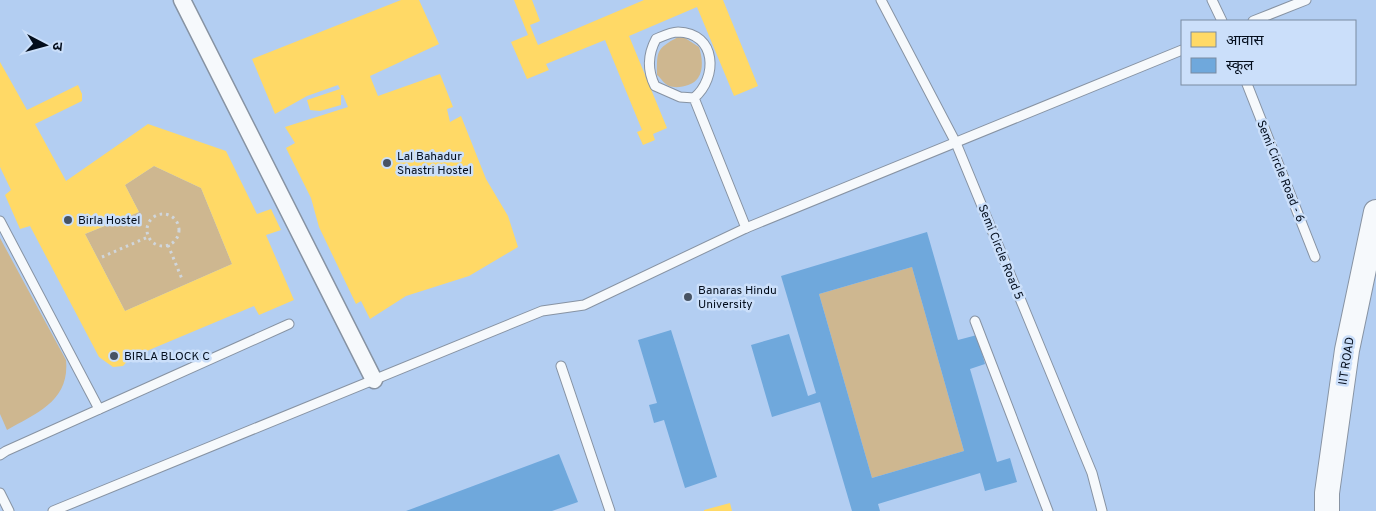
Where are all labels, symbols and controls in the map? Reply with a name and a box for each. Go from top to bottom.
north arrow [20,20,70,70]
legend [1181,20,1356,85]
text: आवास [1226,32,1265,51]
text: उ [47,41,65,52]
text: स्कूल [1226,57,1254,76]
street label: Semi Circle Road - 6 [1252,118,1308,225]
place label: Lal Bahadur Shastri Hostel [397,149,472,179]
marker: Lal Bahadur Shastri Hostel [381,157,393,169]
street label: Semi Circle Road 5 [974,202,1026,302]
place label: Birla Hostel [78,213,140,229]
marker: Birla Hostel [62,214,74,226]
place label: Banaras Hindu University [698,283,777,313]
marker: Banaras Hindu University [682,291,694,303]
street label: IIT ROAD [1335,336,1359,386]
place label: BIRLA BLOCK C [124,349,210,365]
marker: BIRLA BLOCK C [108,350,120,362]

